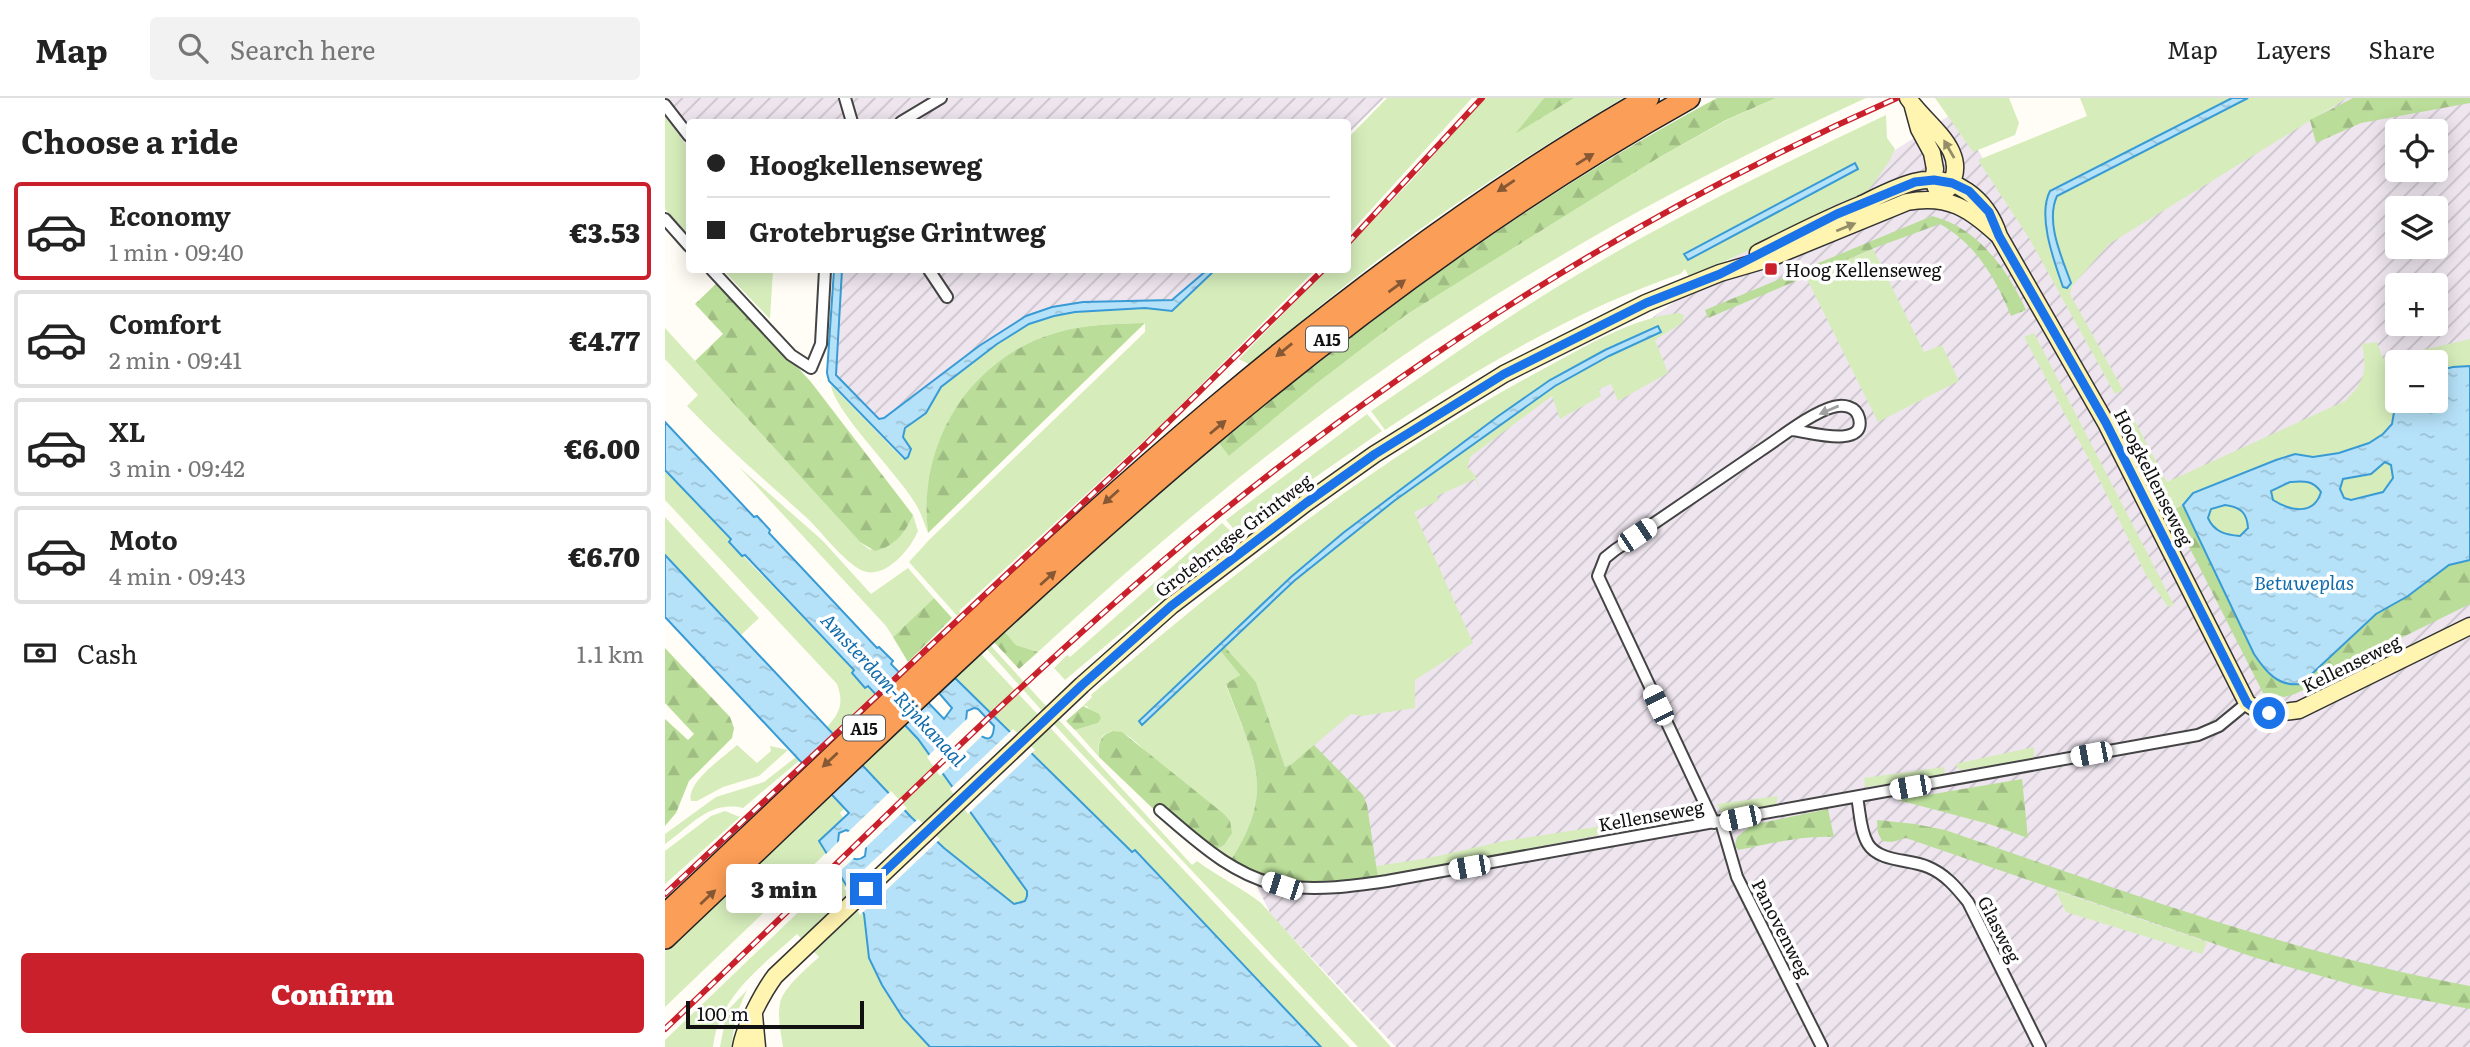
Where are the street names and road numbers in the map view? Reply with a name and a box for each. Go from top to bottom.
road number: A15 [1306,327,1348,352]
street label: Hoogkellenseweg [2108,404,2201,551]
street label: Grotebrugse Grintweg [1149,466,1318,603]
street label: Kellenseweg [2297,627,2406,699]
road number: A15 [843,716,885,740]
street label: Kellenseweg [1596,792,1707,838]
street label: Panovenweg [1746,874,1819,983]
street label: Glasweg [1972,891,2029,968]

